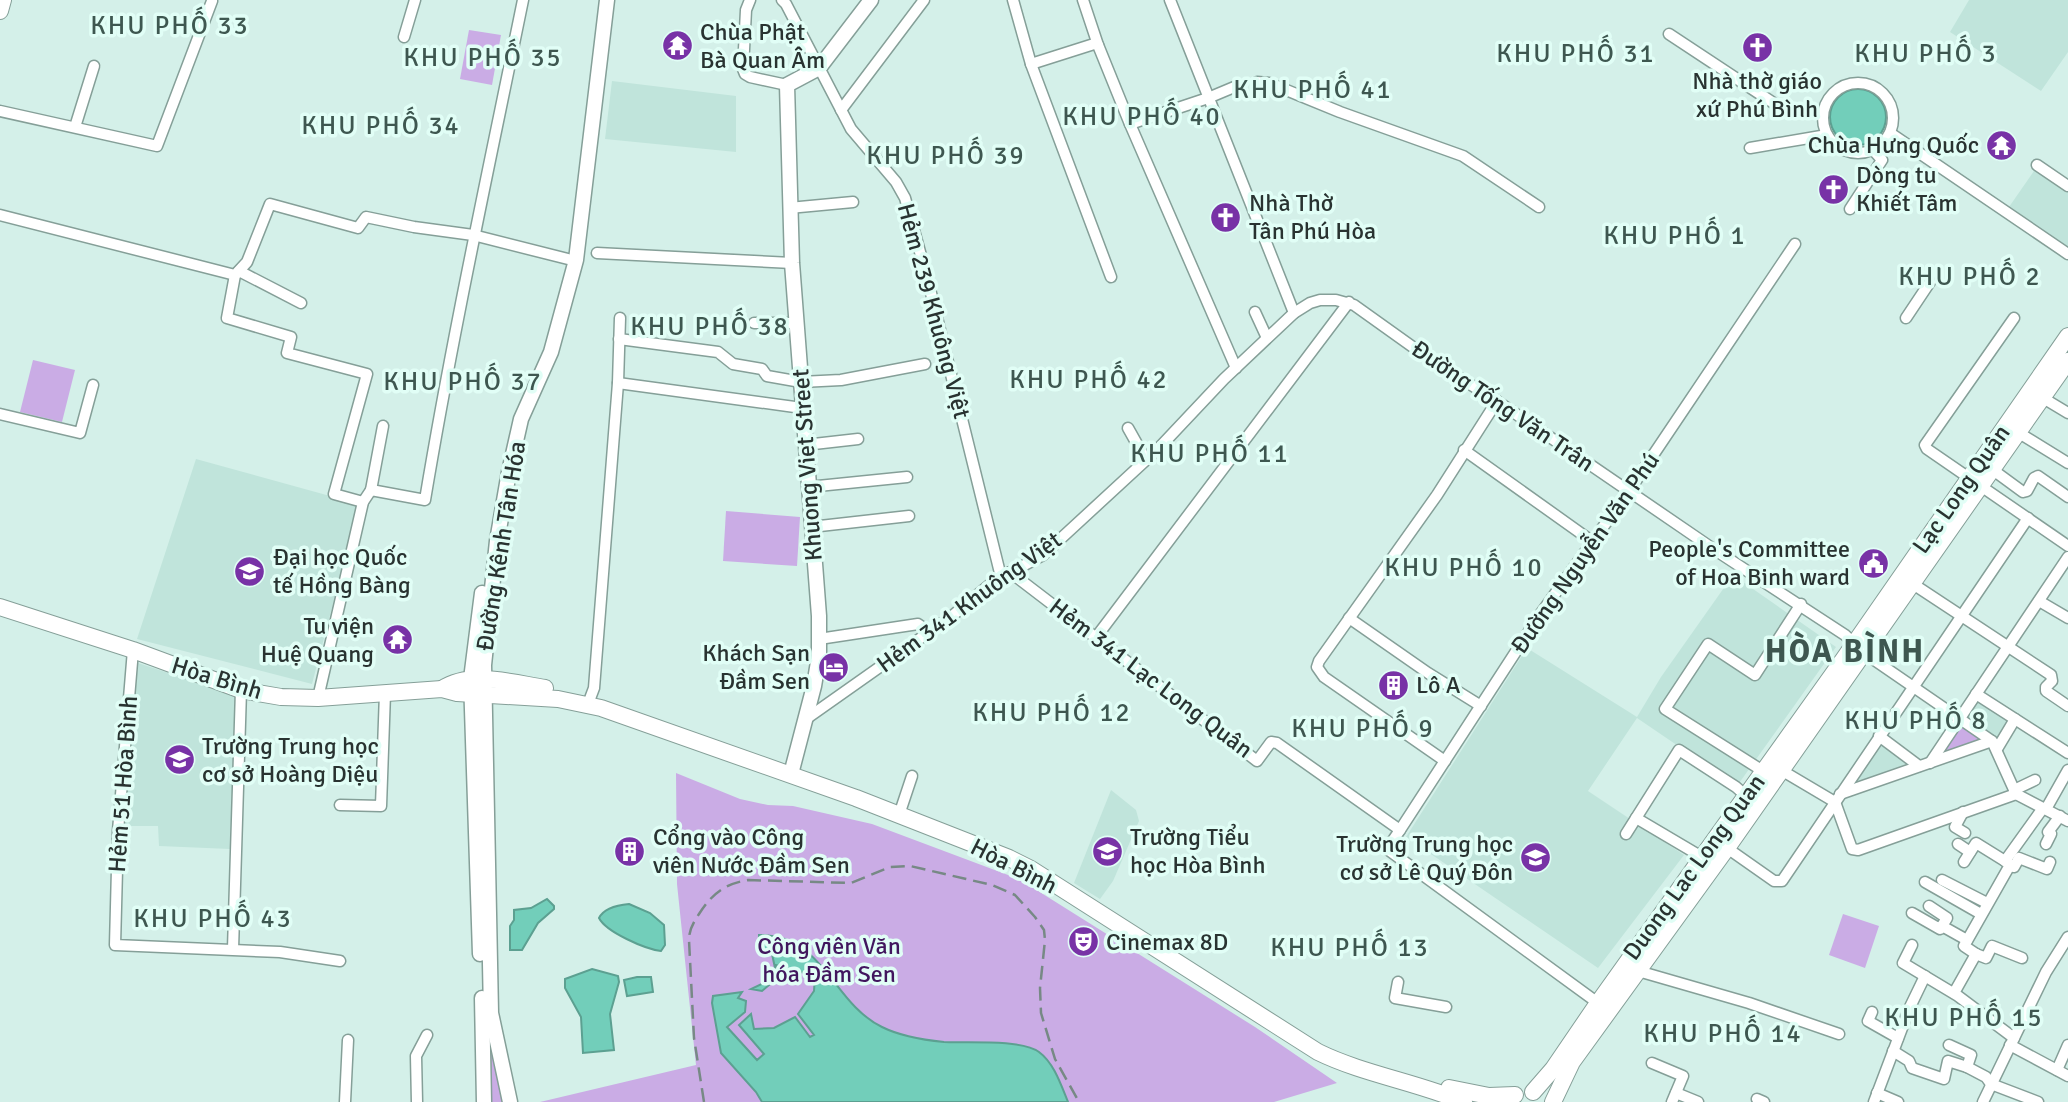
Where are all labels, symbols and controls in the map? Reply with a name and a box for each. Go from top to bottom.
district label: KHU PHỐ 33 [90,6,250,42]
place label: Chùa Phật Bà Quan Âm [700,17,825,75]
temple icon: Chùa Phật Bà Quan Âm [660,29,694,63]
church icon: Nhà thờ giáo xứ Phú Bình [1740,30,1774,64]
district label: KHU PHỐ 31 [1496,34,1656,70]
district label: KHU PHỐ 3 [1854,34,1998,70]
district label: KHU PHỐ 35 [403,38,563,74]
place label: Nhà thờ giáo xứ Phú Bình [1692,66,1822,124]
district label: KHU PHỐ 41 [1233,70,1393,106]
district label: KHU PHỐ 40 [1062,97,1222,133]
district label: KHU PHỐ 34 [301,106,461,142]
temple icon: Chùa Hưng Quốc [1985,128,2019,162]
place label: Chùa Hưng Quốc [1808,130,1979,160]
district label: KHU PHỐ 39 [866,136,1026,172]
place label: Dòng tu Khiết Tâm [1856,160,1957,218]
church icon: Dòng tu Khiết Tâm [1816,172,1850,206]
place label: Nhà Thờ Tân Phú Hòa [1249,188,1376,246]
street label: Hẻm 239 Khuông Việt [891,200,977,422]
church icon: Nhà Thờ Tân Phú Hòa [1209,200,1243,234]
district label: KHU PHỐ 1 [1603,216,1747,252]
district label: KHU PHỐ 2 [1898,257,2042,293]
district label: KHU PHỐ 38 [630,307,790,343]
street label: Đường Tống Văn Trân [1406,334,1600,478]
district label: KHU PHỐ 42 [1009,360,1169,396]
district label: KHU PHỐ 37 [383,362,543,398]
street label: Khuong Viet Street [785,368,829,562]
street label: Lạc Long Quân [1906,419,2016,559]
district label: KHU PHỐ 11 [1130,434,1290,470]
street label: Đường Kênh Tân Hóa [470,439,532,653]
street label: Đường Nguyễn Văn Phú [1504,446,1666,660]
street label: Hẻm 341 Khuông Việt [871,525,1067,679]
place label: People's Committee of Hoa Binh ward [1648,534,1850,592]
place label: Đại học Quốc tế Hồng Bàng [273,542,411,600]
public building icon: People's Committee of Hoa Binh ward [1856,546,1890,580]
district label: KHU PHỐ 10 [1384,548,1544,584]
school or university icon: Đại học Quốc tế Hồng Bàng [233,554,267,588]
street label: Hẻm 341 Lạc Long Quân [1043,592,1259,764]
place label: Tu viện Huệ Quang [261,611,374,669]
temple icon: Tu viện Huệ Quang [380,623,414,657]
district label: HÒA BÌNH [1765,630,1925,671]
place label: Khách Sạn Đầm Sen [702,638,810,696]
street label: Hòa Bình [168,650,266,706]
hotel icon: Khách Sạn Đầm Sen [816,650,850,684]
building icon: Lô A [1376,668,1410,702]
place label: Lô A [1416,670,1461,700]
district label: KHU PHỐ 12 [972,693,1132,729]
street label: Hẻm 51 Hòa Bình [102,695,144,873]
district label: KHU PHỐ 8 [1844,701,1988,737]
district label: KHU PHỐ 9 [1291,709,1435,745]
place label: Trường Trung học cơ sở Hoàng Diệu [202,731,379,789]
school or university icon: Trường Trung học cơ sở Hoàng Diệu [162,743,196,777]
street label: Duong Lac Long Quan [1616,768,1772,966]
place label: Cổng vào Công viên Nước Đầm Sen [653,822,850,880]
place label: Trường Tiểu học Hòa Bình [1130,822,1265,880]
place label: Trường Trung học cơ sở Lê Quý Đôn [1336,829,1513,887]
street label: Hòa Bình [966,831,1062,901]
building icon: Cổng vào Công viên Nước Đầm Sen [613,834,647,868]
school or university icon: Trường Tiểu học Hòa Bình [1090,834,1124,868]
school or university icon: Trường Trung học cơ sở Lê Quý Đôn [1519,841,1553,875]
district label: KHU PHỐ 43 [133,899,293,935]
theatre icon: Cinemax 8D [1066,925,1100,959]
place label: Cinemax 8D [1106,927,1228,957]
district label: KHU PHỐ 13 [1270,928,1430,964]
park label: Công viên Văn hóa Đầm Sen [757,931,901,989]
district label: KHU PHỐ 15 [1884,998,2044,1034]
district label: KHU PHỐ 14 [1643,1014,1803,1050]

